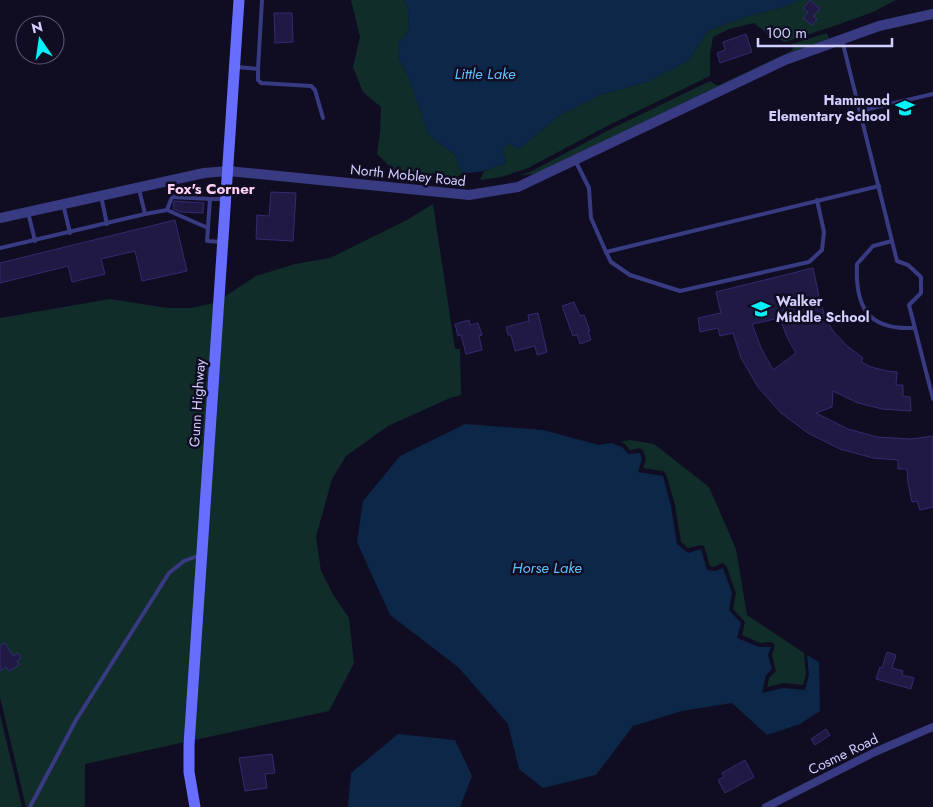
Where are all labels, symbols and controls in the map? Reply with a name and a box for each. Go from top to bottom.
north arrow [15,15,65,65]
scale bar [758,15,892,47]
text: N [29,16,45,38]
text: 100 m [766,22,807,44]
water label: Little Lake [454,63,516,85]
place label: Hammond Elementary School [769,90,890,126]
school or university icon: Hammond Elementary School [894,97,916,119]
street label: North Mobley Road [349,159,467,191]
district label: Fox's Corner [167,178,256,200]
place label: Walker Middle School [776,291,870,327]
school or university icon: Walker Middle School [750,298,772,320]
street label: Gunn Highway [184,357,210,448]
water label: Horse Lake [512,557,582,579]
street label: Cosme Road [805,728,881,780]

